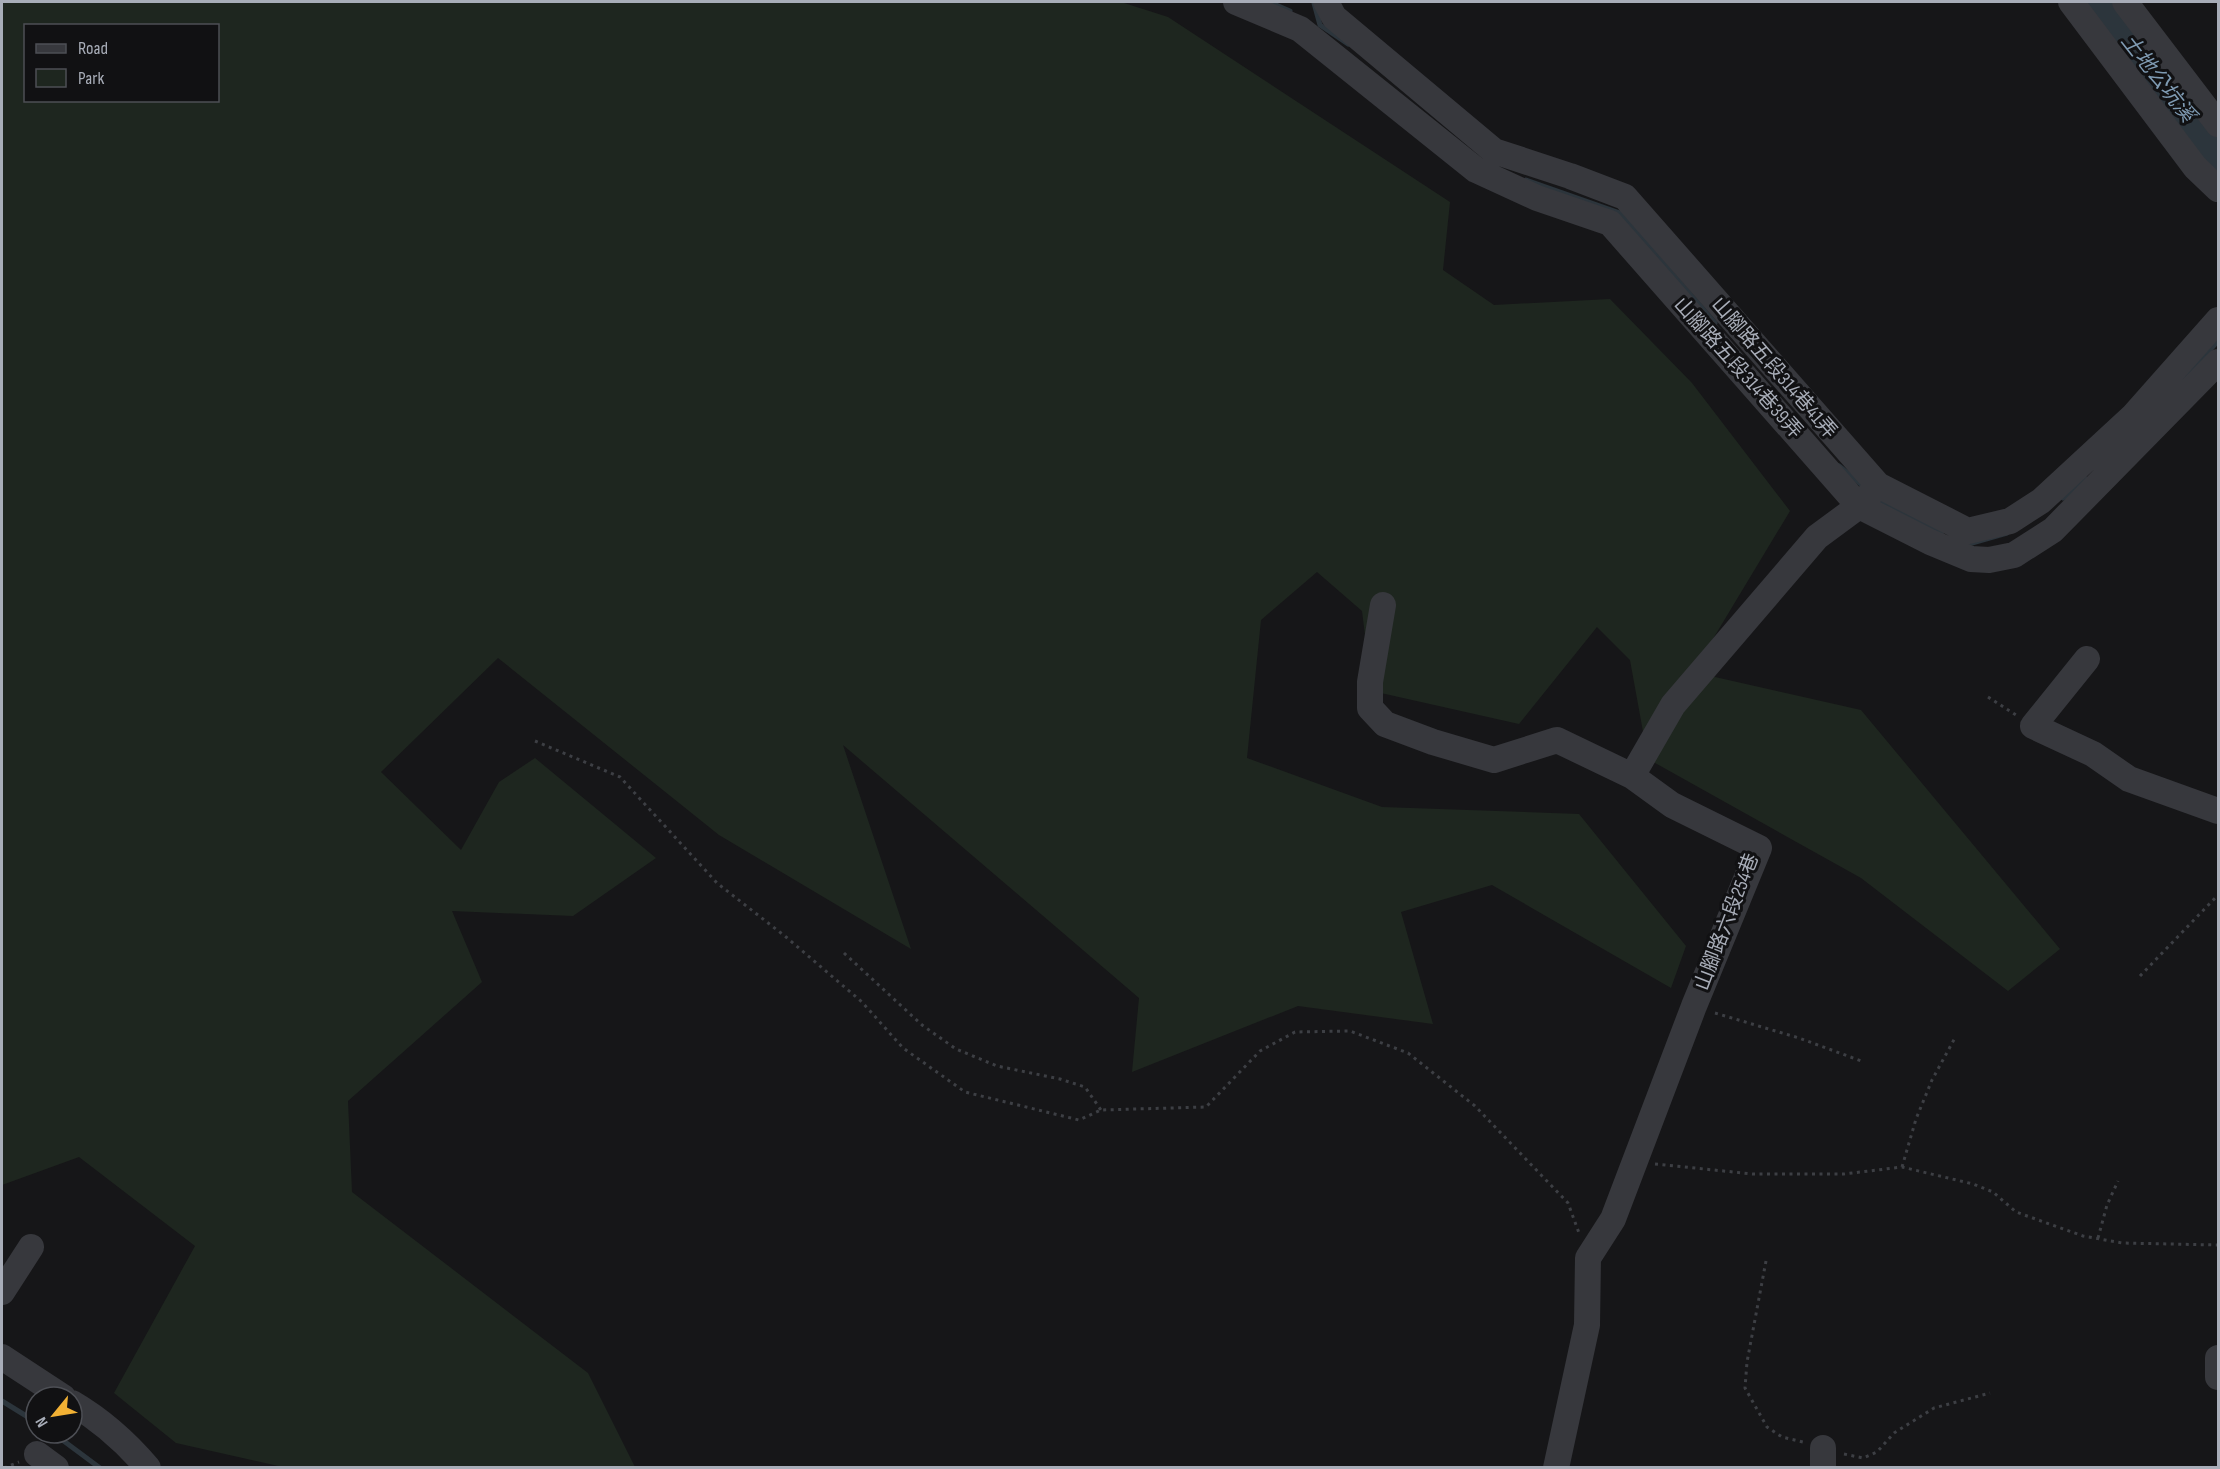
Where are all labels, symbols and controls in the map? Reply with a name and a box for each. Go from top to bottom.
legend [24,24,219,102]
water label: 土地公坑溪 [2116,29,2202,129]
text: Road [78,38,108,59]
text: Park [78,68,104,89]
street label: 山腳路五段314巷39弄 [1669,293,1807,443]
street label: 山腳路五段314巷41弄 [1706,293,1842,443]
street label: 山腳路六段254巷 [1690,850,1764,994]
north arrow [24,1385,84,1445]
text: N [32,1413,53,1430]

